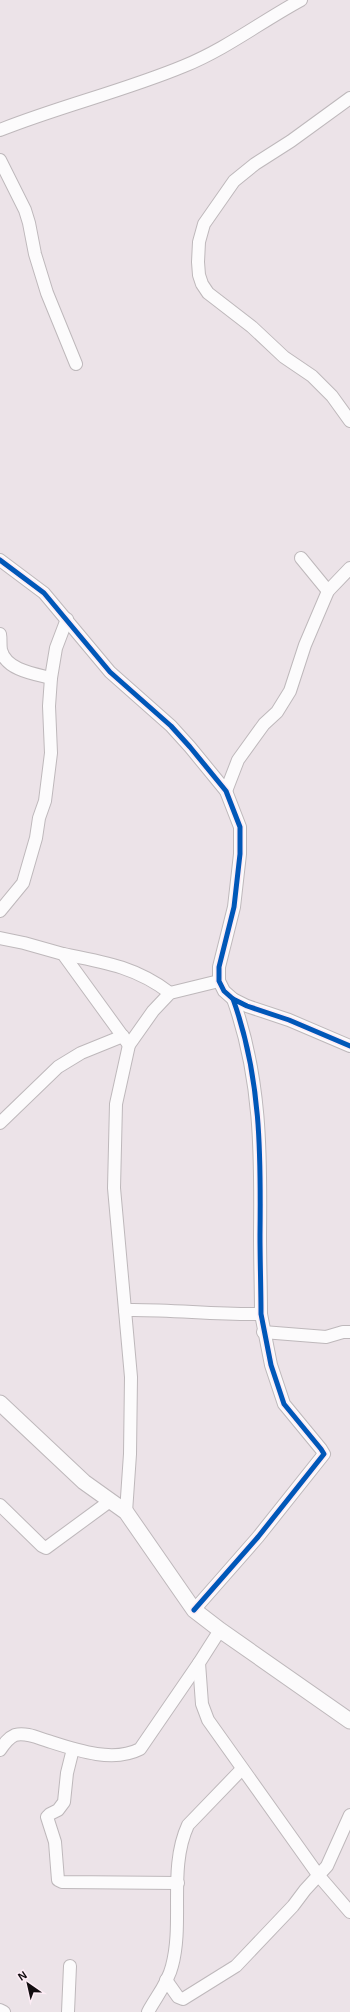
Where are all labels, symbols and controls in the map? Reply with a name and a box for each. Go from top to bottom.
north arrow [8,1964,48,2004]
text: N [16,1968,29,1983]

